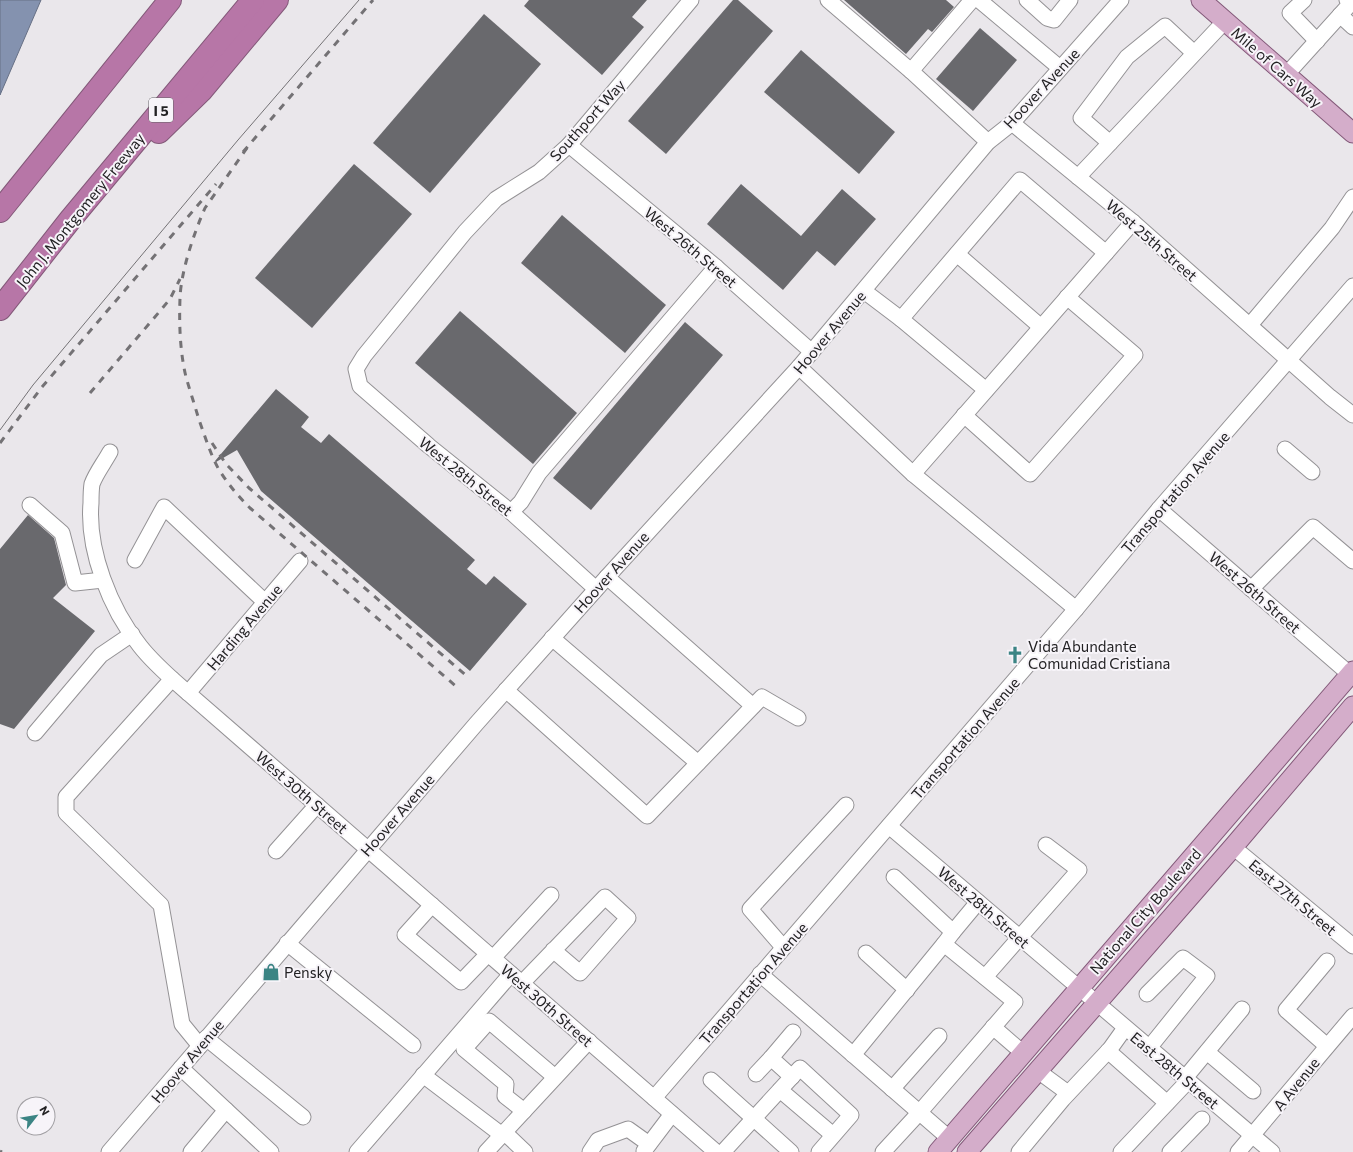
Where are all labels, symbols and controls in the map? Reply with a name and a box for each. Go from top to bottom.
street label: Mile of Cars Way [1228,23,1326,111]
street label: Hoover Avenue [999,44,1083,132]
street label: Southport Way [546,75,629,165]
road number: I 5 [149,98,173,122]
street label: John J. Montgomery Freeway [12,129,148,291]
street label: West 25th Street [1103,196,1201,284]
street label: West 26th Street [641,203,741,291]
street label: Hoover Avenue [789,287,869,377]
street label: Transportation Avenue [1117,427,1233,557]
street label: West 28th Street [416,433,516,519]
street label: Hoover Avenue [570,528,652,616]
street label: West 26th Street [1206,547,1304,637]
street label: Harding Avenue [203,580,285,674]
place label: Vida Abundante Comunidad Cristiana [1028,637,1170,672]
church icon: Vida Abundante Comunidad Cristiana [1005,645,1025,665]
street label: Transportation Avenue [907,673,1023,803]
street label: West 30th Street [252,747,352,837]
street label: Hoover Avenue [356,770,438,860]
street label: National City Boulevard [1086,845,1204,977]
street label: East 27th Street [1246,855,1340,939]
street label: West 28th Street [935,862,1033,952]
street label: Transportation Avenue [695,918,811,1048]
street label: West 30th Street [497,960,597,1050]
shop icon: Pensky [261,962,281,982]
place label: Pensky [284,963,333,981]
street label: Hoover Avenue [147,1016,227,1106]
street label: East 28th Street [1127,1028,1223,1112]
street label: A Avenue [1269,1054,1323,1114]
north arrow [16,1096,56,1136]
text: N [37,1104,53,1117]

